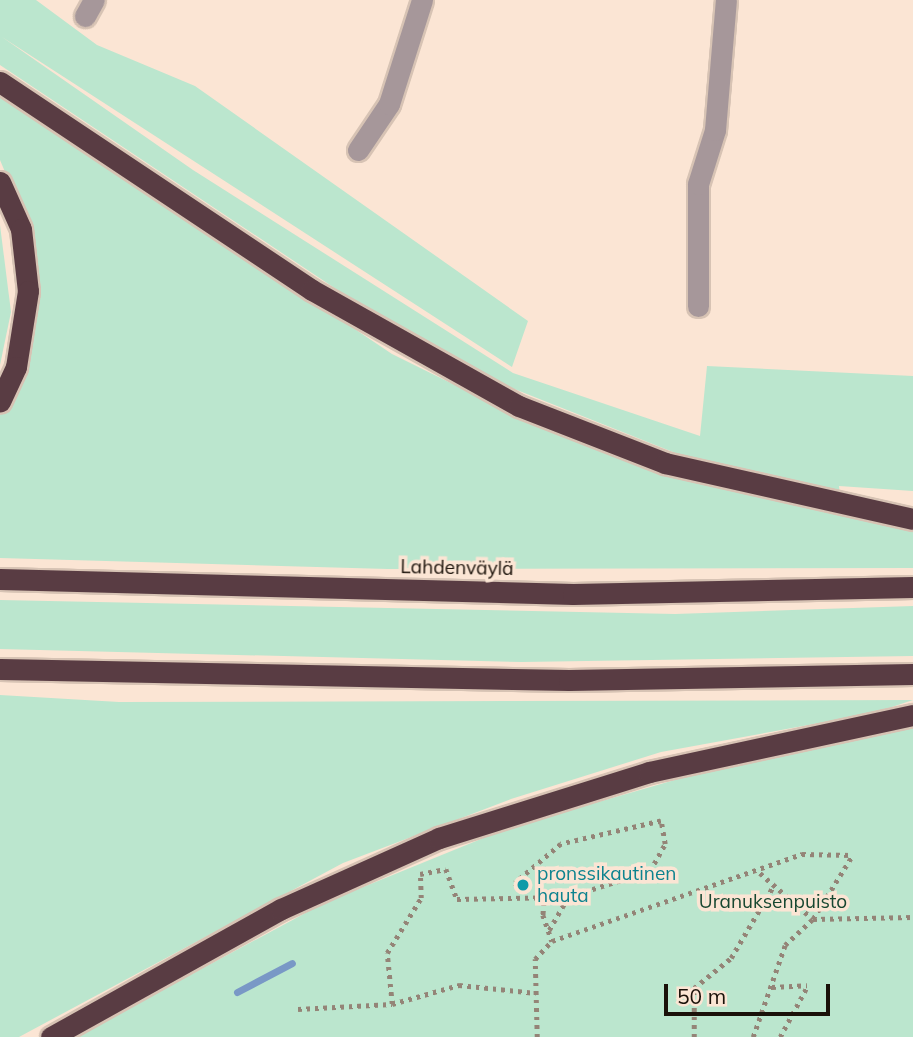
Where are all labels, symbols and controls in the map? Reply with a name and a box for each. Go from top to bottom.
street label: Lahdenväylä [400,556,514,580]
place label: pronssikautinen hauta [537,863,676,907]
marker: pronssikautinen hauta [515,877,531,893]
park label: Uranuksenpuisto [699,891,847,913]
scale bar [668,970,834,1014]
text: 50 m [677,983,726,1009]

